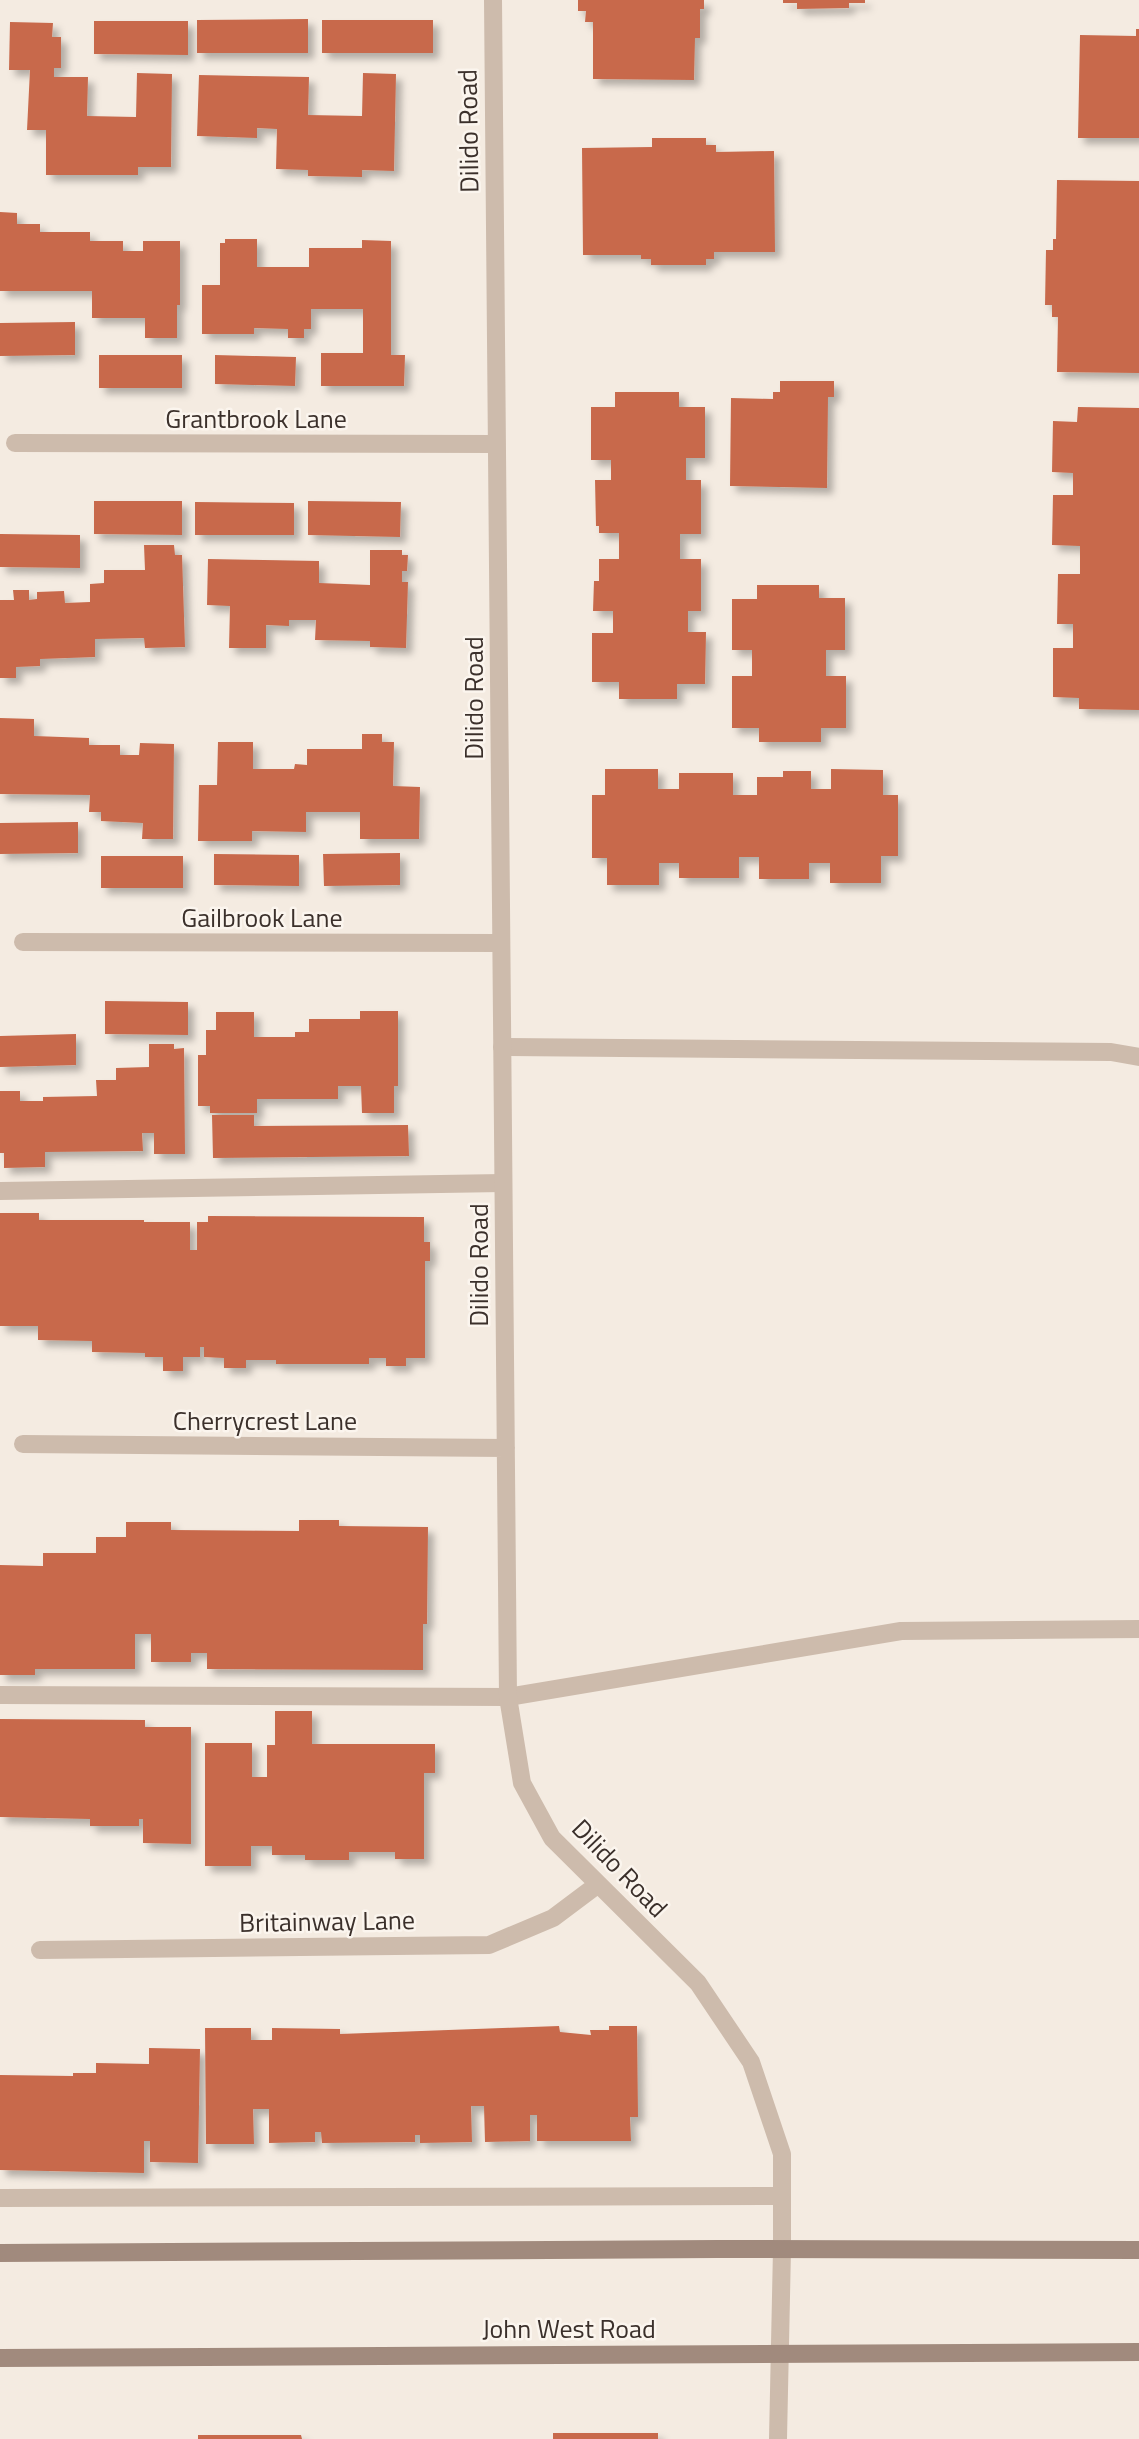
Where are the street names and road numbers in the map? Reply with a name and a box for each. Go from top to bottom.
street label: Dilido Road [447,69,489,193]
street label: Grantbrook Lane [165,399,347,438]
street label: Dilido Road [454,636,493,760]
street label: Gailbrook Lane [181,898,343,937]
street label: Dilido Road [459,1203,498,1327]
street label: Cherrycrest Lane [173,1401,357,1440]
street label: Dilido Road [563,1810,677,1926]
street label: Britainway Lane [239,1900,415,1942]
street label: John West Road [482,2309,656,2348]

